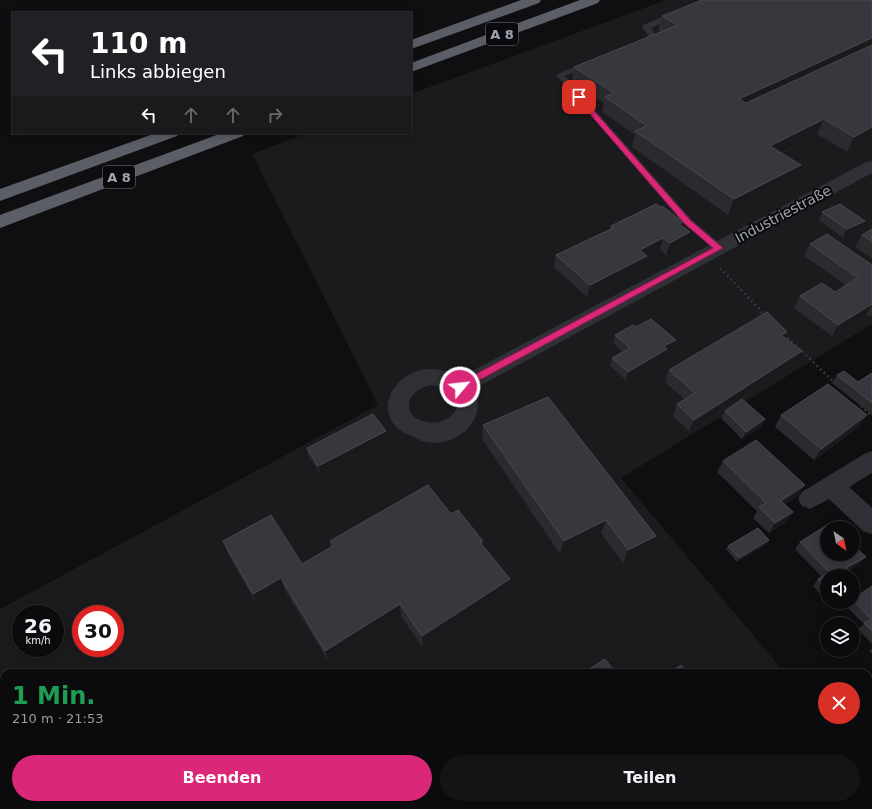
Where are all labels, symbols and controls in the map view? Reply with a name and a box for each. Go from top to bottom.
road number: A 8 [486,23,518,45]
text: 110 m [90,27,187,60]
icon: left [24,28,76,80]
text: Links abbiegen [90,61,226,82]
pin [562,80,596,114]
icon: arrive [568,86,590,108]
icon: left [138,104,160,126]
icon: ahead [180,104,202,126]
icon: ahead [222,104,244,126]
icon: right [264,104,286,126]
road number: A 8 [103,166,135,188]
street label: Industriestraße [732,182,834,246]
position arrow [439,366,481,408]
north arrow [820,521,860,561]
map controls [820,521,860,657]
button: sound [820,569,860,609]
speed limit sign: 30 [72,605,124,657]
text: 26 [24,614,52,638]
button: layers [820,617,860,657]
text: km/h [25,635,51,646]
text: 1 Min. [12,682,95,710]
button: close [818,682,860,724]
text: 210 m · 21:53 [12,711,103,726]
button: Beenden [12,755,432,801]
button: Teilen [440,755,860,801]

